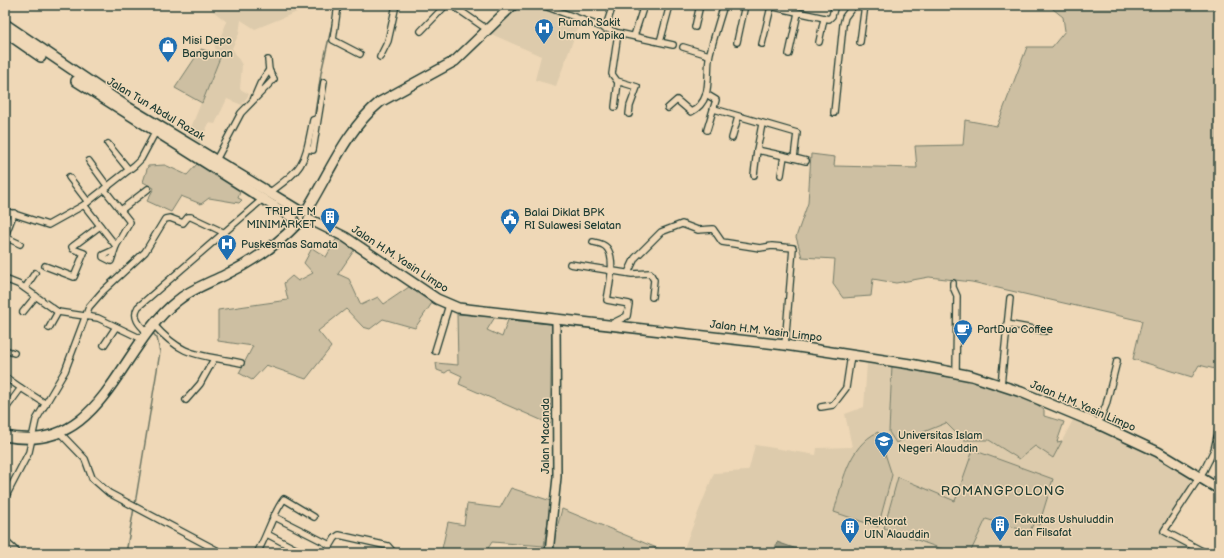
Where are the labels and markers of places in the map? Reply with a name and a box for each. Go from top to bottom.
place label: Rumah Sakit Umum Yapika [558,16,625,42]
hospital icon: Rumah Sakit Umum Yapika [533,17,555,45]
place label: Misi Depo Bangunan [182,34,233,60]
shop icon: Misi Depo Bangunan [157,35,179,63]
place label: TRIPLE M MINIMARKET [246,205,316,231]
building icon: TRIPLE M MINIMARKET [319,206,341,234]
place label: Balai Diklat BPK RI Sulawesi Selatan [524,206,621,232]
public building icon: Balai Diklat BPK RI Sulawesi Selatan [499,207,521,235]
hospital icon: Puskesmas Samata [216,233,238,261]
place label: Puskesmas Samata [241,238,338,251]
cafe icon: PartDua Coffee [952,318,974,346]
place label: PartDua Coffee [977,323,1054,336]
place label: Universitas Islam Negeri Alauddin [898,429,982,455]
school or university icon: Universitas Islam Negeri Alauddin [873,430,895,458]
place label: Fakultas Ushuluddin dan Filsafat [1014,513,1114,539]
building icon: Fakultas Ushuluddin dan Filsafat [989,514,1011,542]
place label: Rektorat UIN Alauddin [864,515,930,541]
building icon: Rektorat UIN Alauddin [839,516,861,544]

